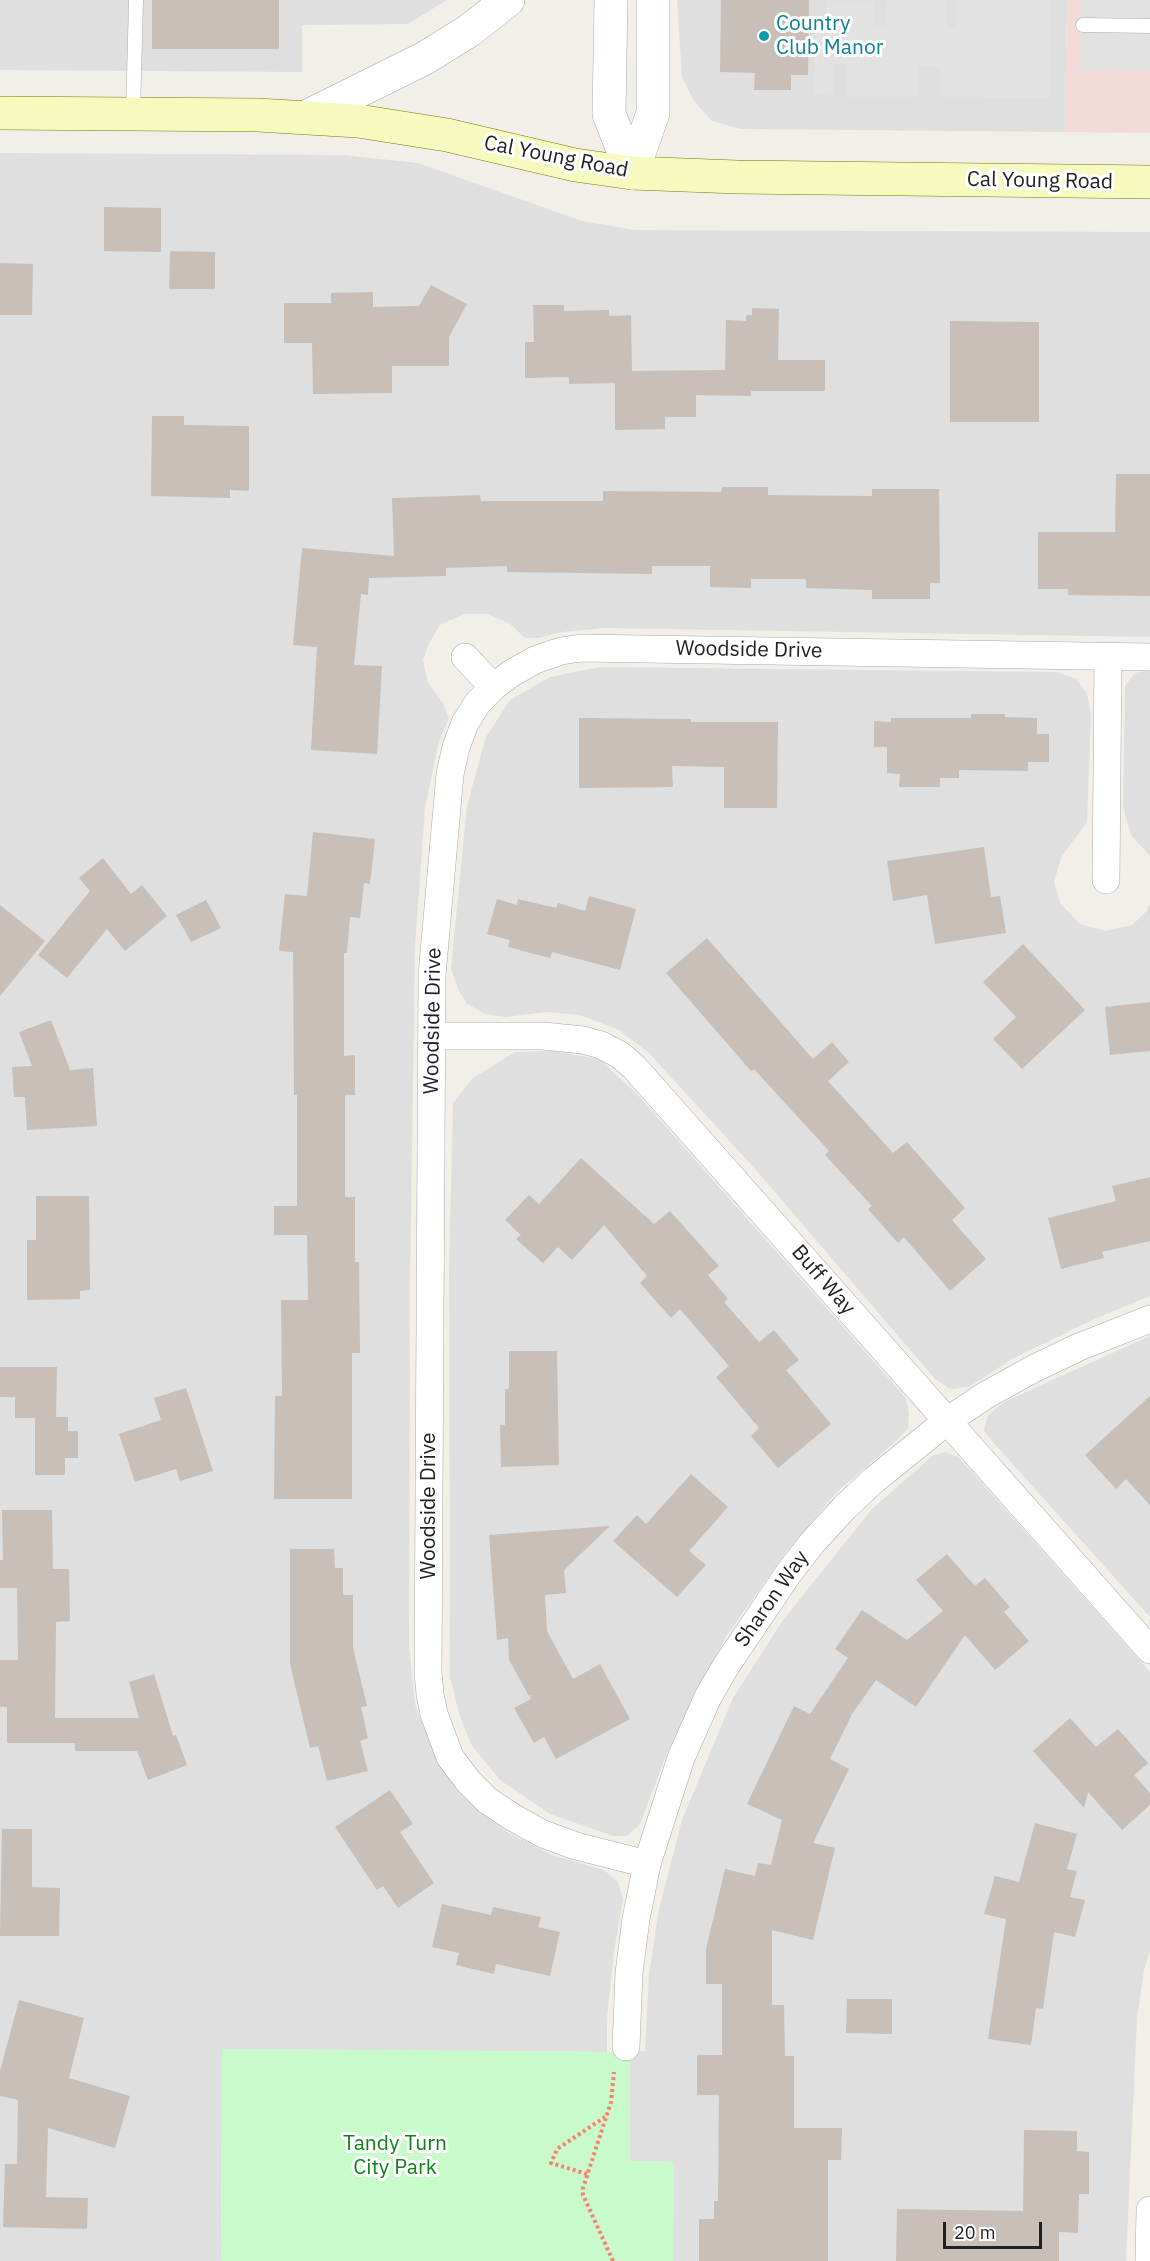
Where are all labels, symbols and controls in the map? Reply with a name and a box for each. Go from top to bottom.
place label: Country Club Manor [776,11,883,61]
marker: Country Club Manor [757,29,771,43]
street label: Cal Young Road [482,131,630,183]
street label: Cal Young Road [967,167,1113,195]
street label: Woodside Drive [675,636,823,664]
street label: Woodside Drive [419,947,447,1095]
street label: Buff Way [786,1240,860,1320]
street label: Woodside Drive [416,1433,442,1579]
street label: Sharon Way [730,1546,814,1652]
park label: Tandy Turn City Park [343,2131,447,2181]
scale bar [946,2210,1045,2248]
text: 20 m [954,2221,996,2244]

